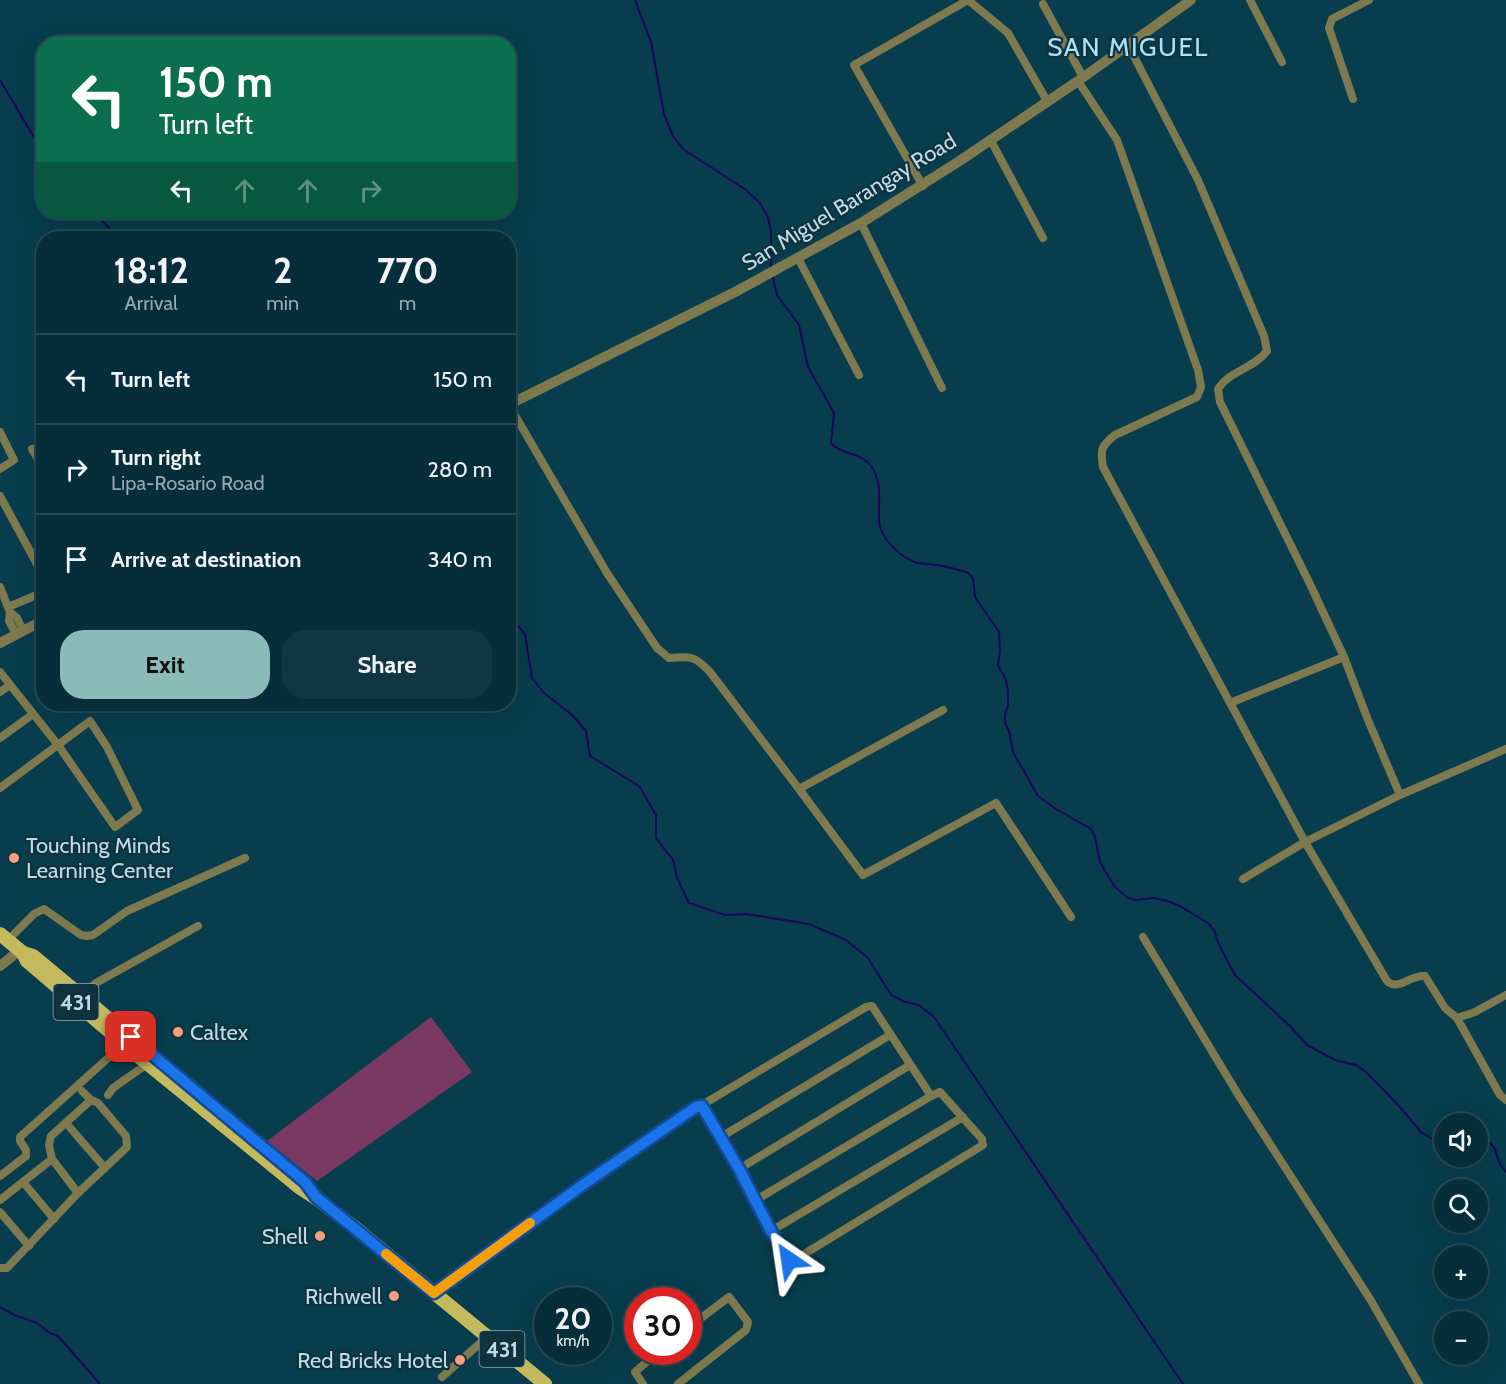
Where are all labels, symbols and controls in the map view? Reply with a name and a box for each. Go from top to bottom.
district label: SAN MIGUEL [1047,31,1209,63]
text: 150 m [159,56,273,108]
icon: left [60,60,138,138]
text: Turn left [159,108,253,141]
street label: San Miguel Barangay Road [737,127,961,277]
icon: left [165,174,198,207]
icon: ahead [228,174,261,207]
icon: ahead [291,174,324,207]
icon: right [354,174,387,207]
text: 18:12 [113,248,189,292]
text: 2 [273,248,292,292]
text: 770 [377,248,439,292]
text: Arrival [125,291,178,315]
text: min [266,291,299,315]
text: m [399,291,416,315]
icon: left [60,363,93,396]
text: Turn left [111,366,190,393]
text: 150 m [433,366,492,393]
text: Turn right [111,444,201,471]
icon: right [60,453,93,486]
text: 280 m [428,456,492,483]
text: Lipa-Rosario Road [111,471,264,495]
icon: arrive [60,543,93,576]
text: Arrive at destination [111,546,301,573]
text: 340 m [428,546,492,573]
button: Exit [60,630,270,699]
button: Share [282,630,492,699]
place label: Touching Minds Learning Center [26,832,173,884]
marker: Touching Minds Learning Center [7,851,21,865]
road number: 431 [54,984,98,1020]
pin [105,1011,156,1062]
place label: Caltex [190,1019,249,1046]
icon: arrive [114,1020,147,1053]
marker: Caltex [171,1025,185,1039]
map controls [1434,1113,1488,1365]
button: sound [1434,1113,1488,1167]
button: search [1434,1179,1488,1233]
place label: Shell [262,1223,309,1250]
position arrow [757,1228,821,1292]
marker: Shell [313,1229,327,1243]
button: + [1434,1245,1488,1299]
place label: Richwell [305,1283,383,1310]
speed limit sign: 30 [624,1287,702,1365]
marker: Richwell [387,1289,401,1303]
text: 20 [554,1300,592,1337]
button: − [1434,1311,1488,1365]
road number: 431 [480,1331,524,1367]
text: km/h [557,1332,589,1350]
place label: Red Bricks Hotel [297,1347,449,1374]
marker: Red Bricks Hotel [453,1353,467,1367]

